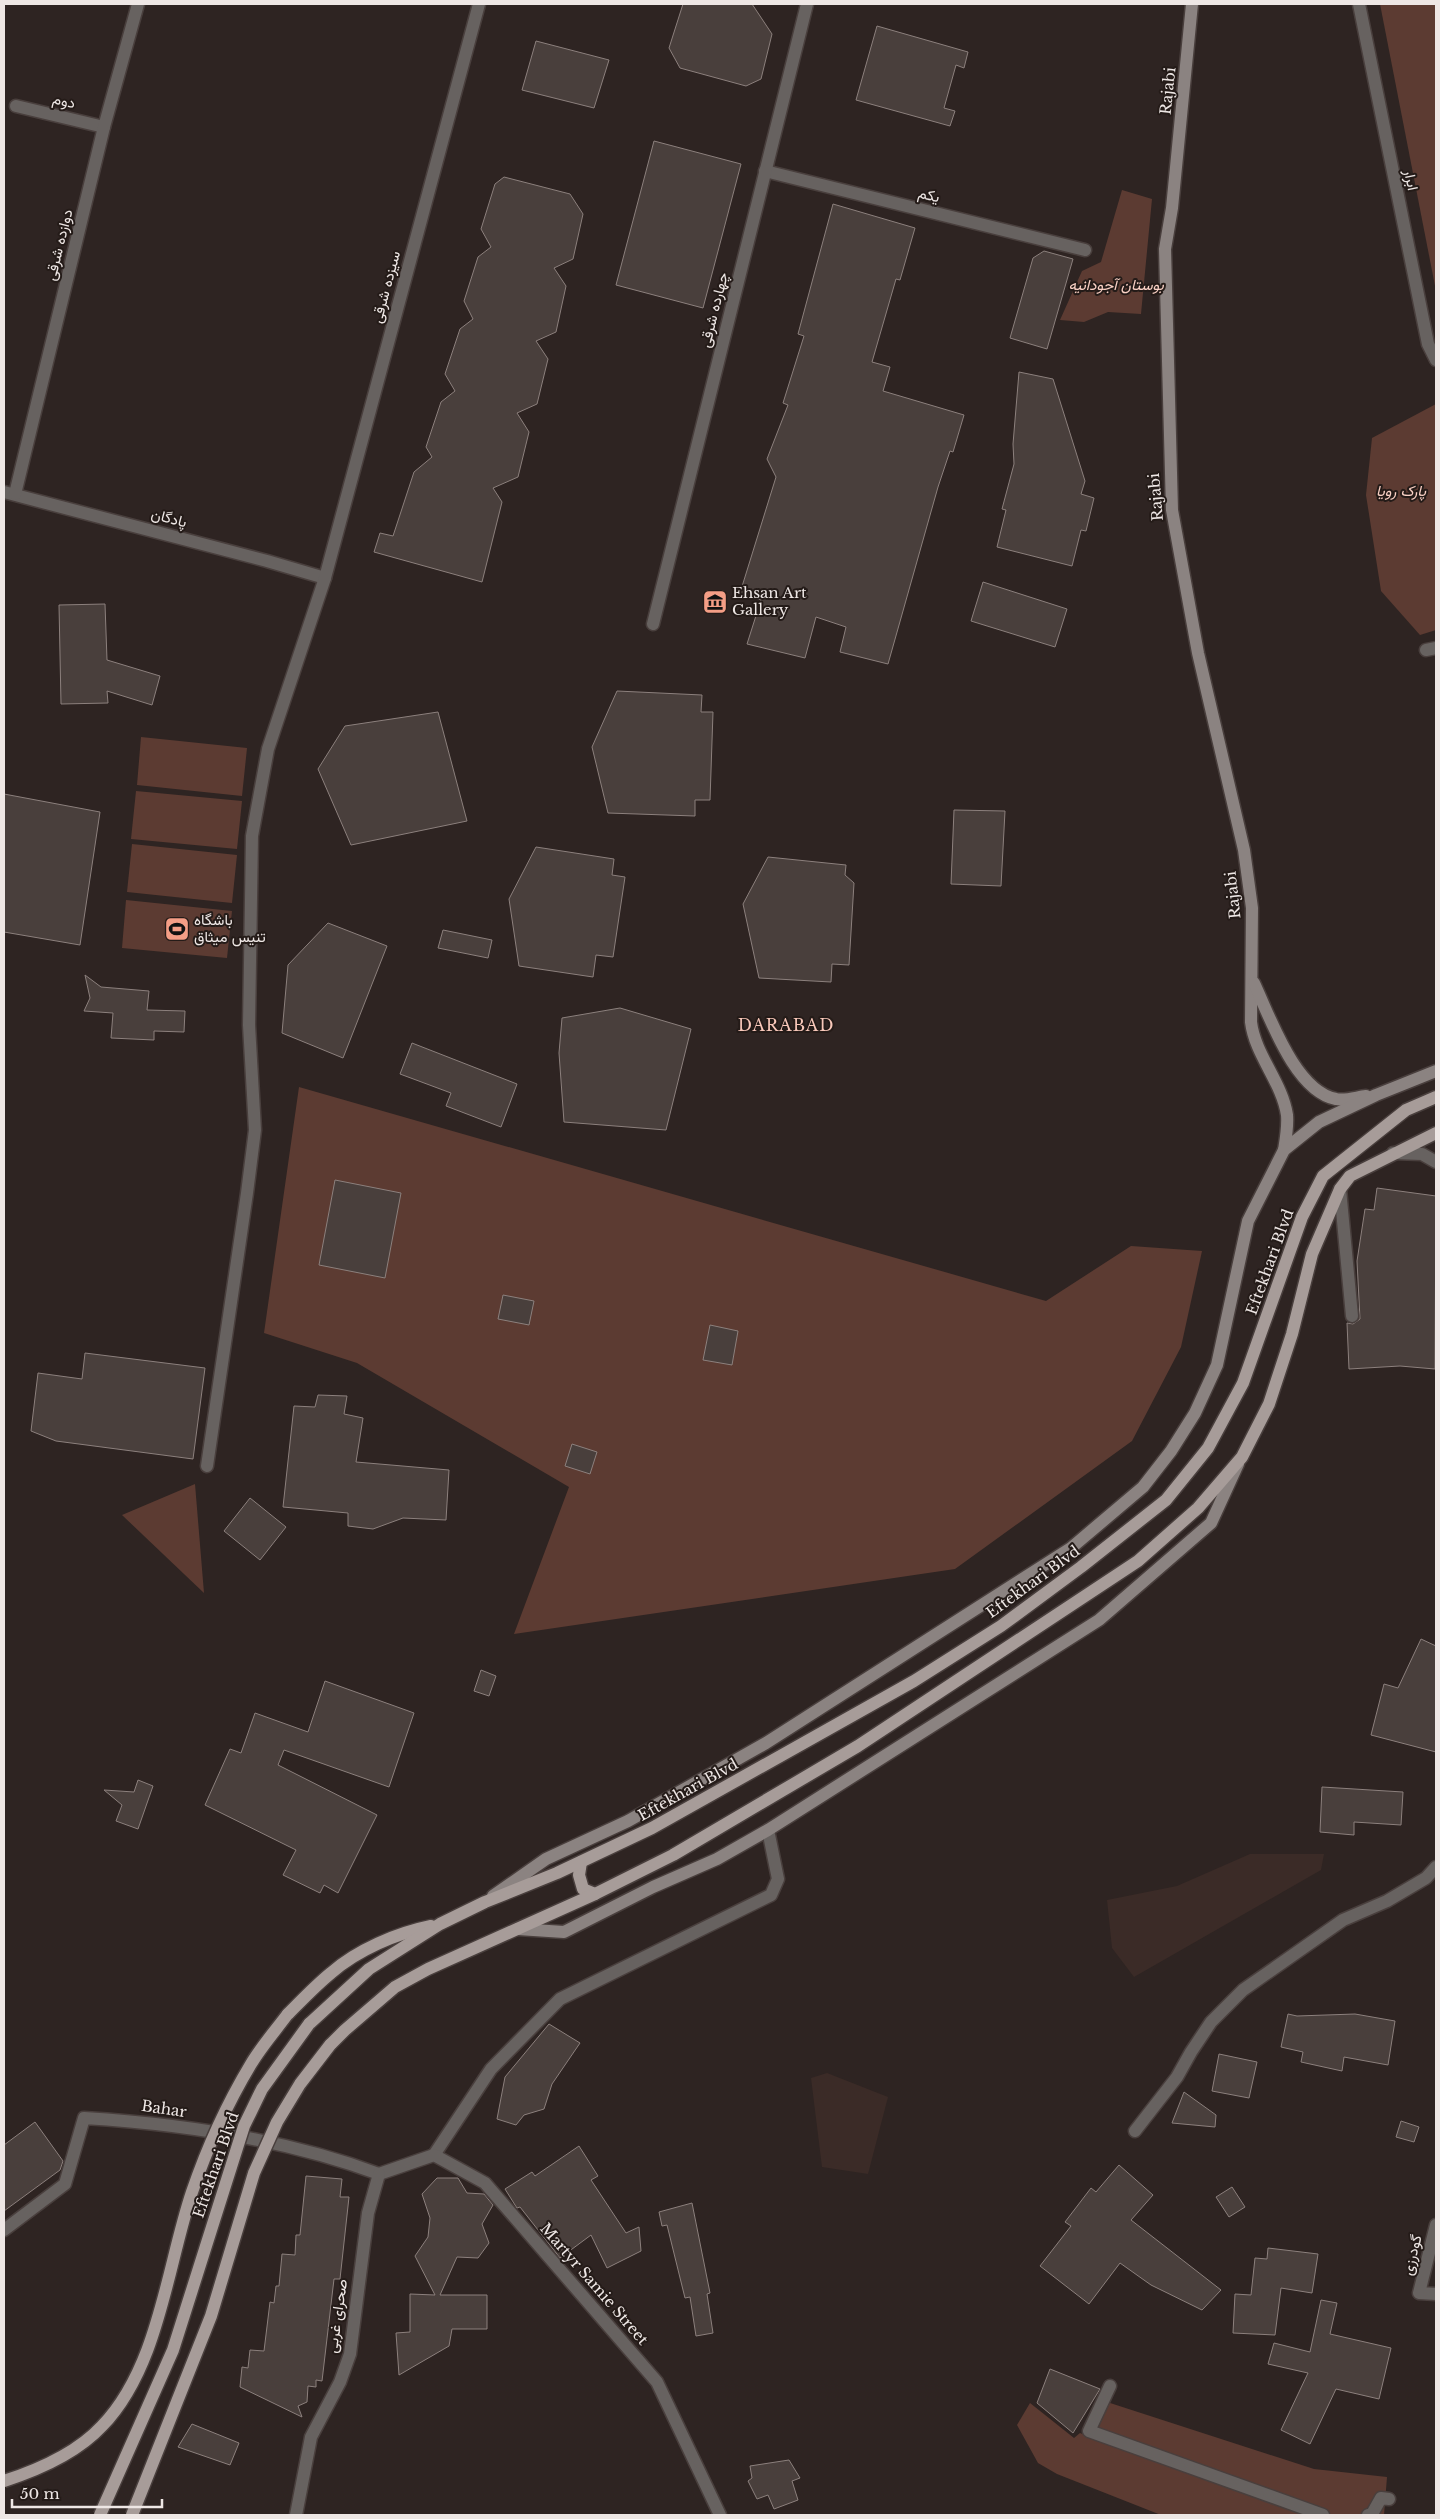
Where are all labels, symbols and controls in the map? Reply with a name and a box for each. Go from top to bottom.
street label: Rajabi [1156,66,1179,116]
street label: دوم [51,89,77,113]
street label: ابرار [1400,167,1423,192]
street label: یکم [916,183,942,207]
street label: دوازده شرقی [40,207,78,283]
street label: سیزده شرقی [367,248,405,325]
street label: چهارده شرقی [695,270,733,350]
park label: بوستان آجودانیه [1068,275,1164,294]
street label: Rajabi [1144,472,1167,522]
park label: پارک رویا [1376,481,1426,501]
street label: پادگان [149,504,189,532]
place label: Ehsan Art Gallery [732,583,807,619]
museum icon: Ehsan Art Gallery [702,589,728,615]
street label: Rajabi [1221,870,1244,920]
place label: باشگاه تنيس ميثاق [194,910,266,947]
sports icon: باشگاه تنيس ميثاق [164,916,190,942]
district label: DARABAD [738,1015,834,1035]
street label: Eftekhari Blvd [1242,1206,1297,1317]
street label: Eftekhari Blvd [982,1541,1083,1622]
street label: Eftekhari Blvd [635,1754,741,1825]
street label: Bahar [140,2096,189,2121]
street label: Eftekhari Blvd [188,2109,243,2220]
street label: Martyr Samie Street [536,2219,653,2349]
street label: گودرزی [1397,2232,1427,2277]
street label: صحرای غربی [322,2278,352,2354]
scale bar [12,2476,162,2508]
text: 50 m [20,2484,60,2503]

